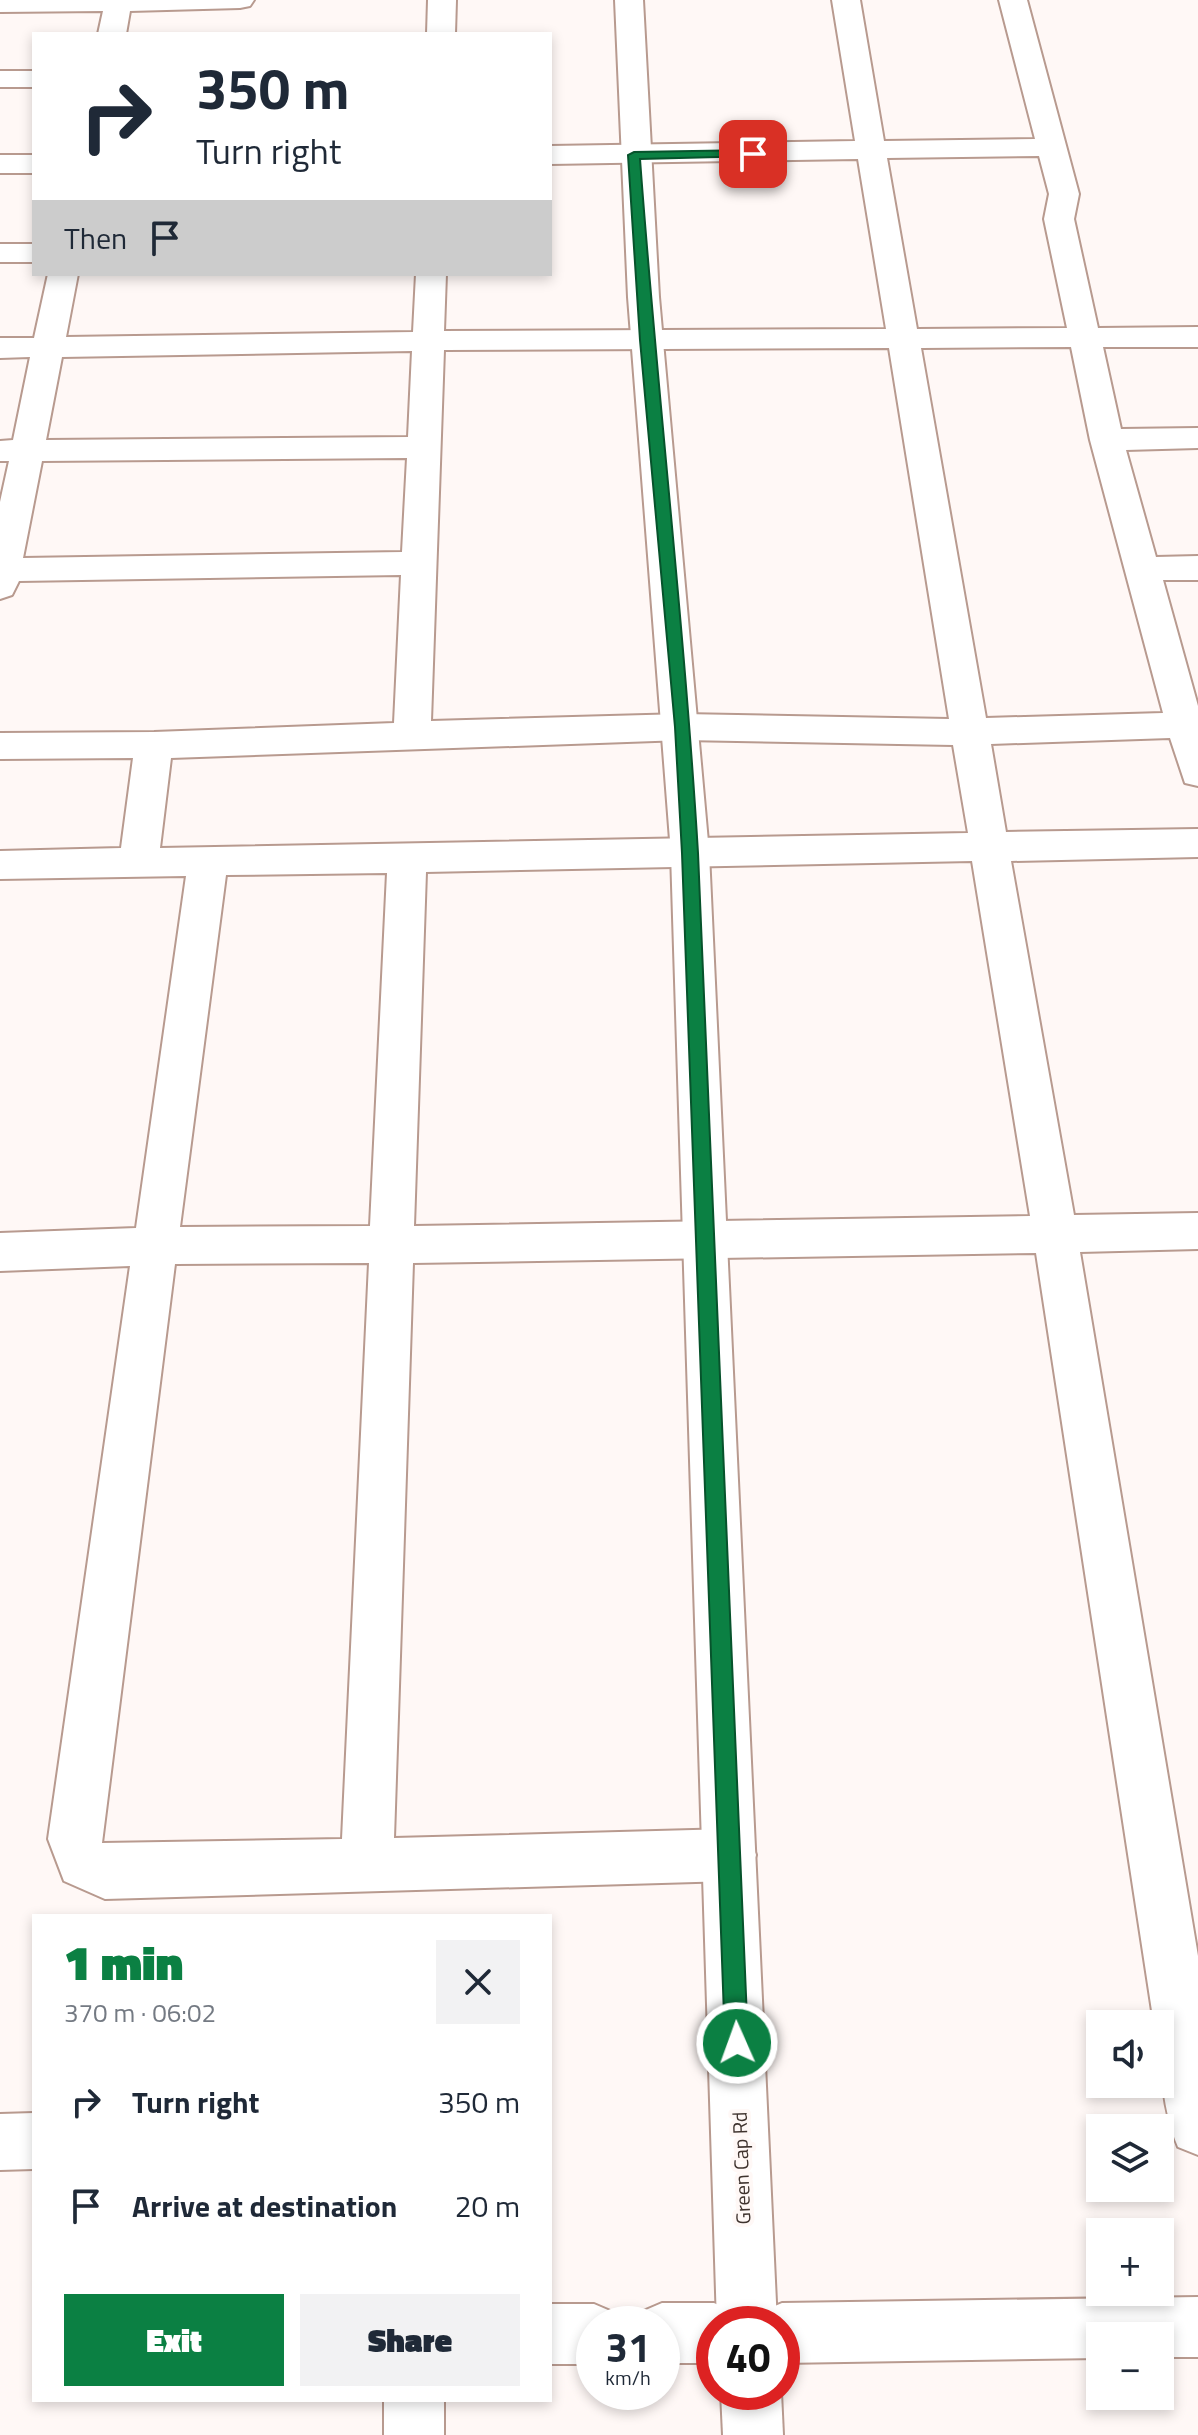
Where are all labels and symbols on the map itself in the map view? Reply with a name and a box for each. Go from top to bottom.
pin [719,120,787,188]
position arrow [695,2001,779,2085]
street label: Green Cap Rd [724,2111,758,2225]
speed limit sign: 40 [696,2306,800,2410]

